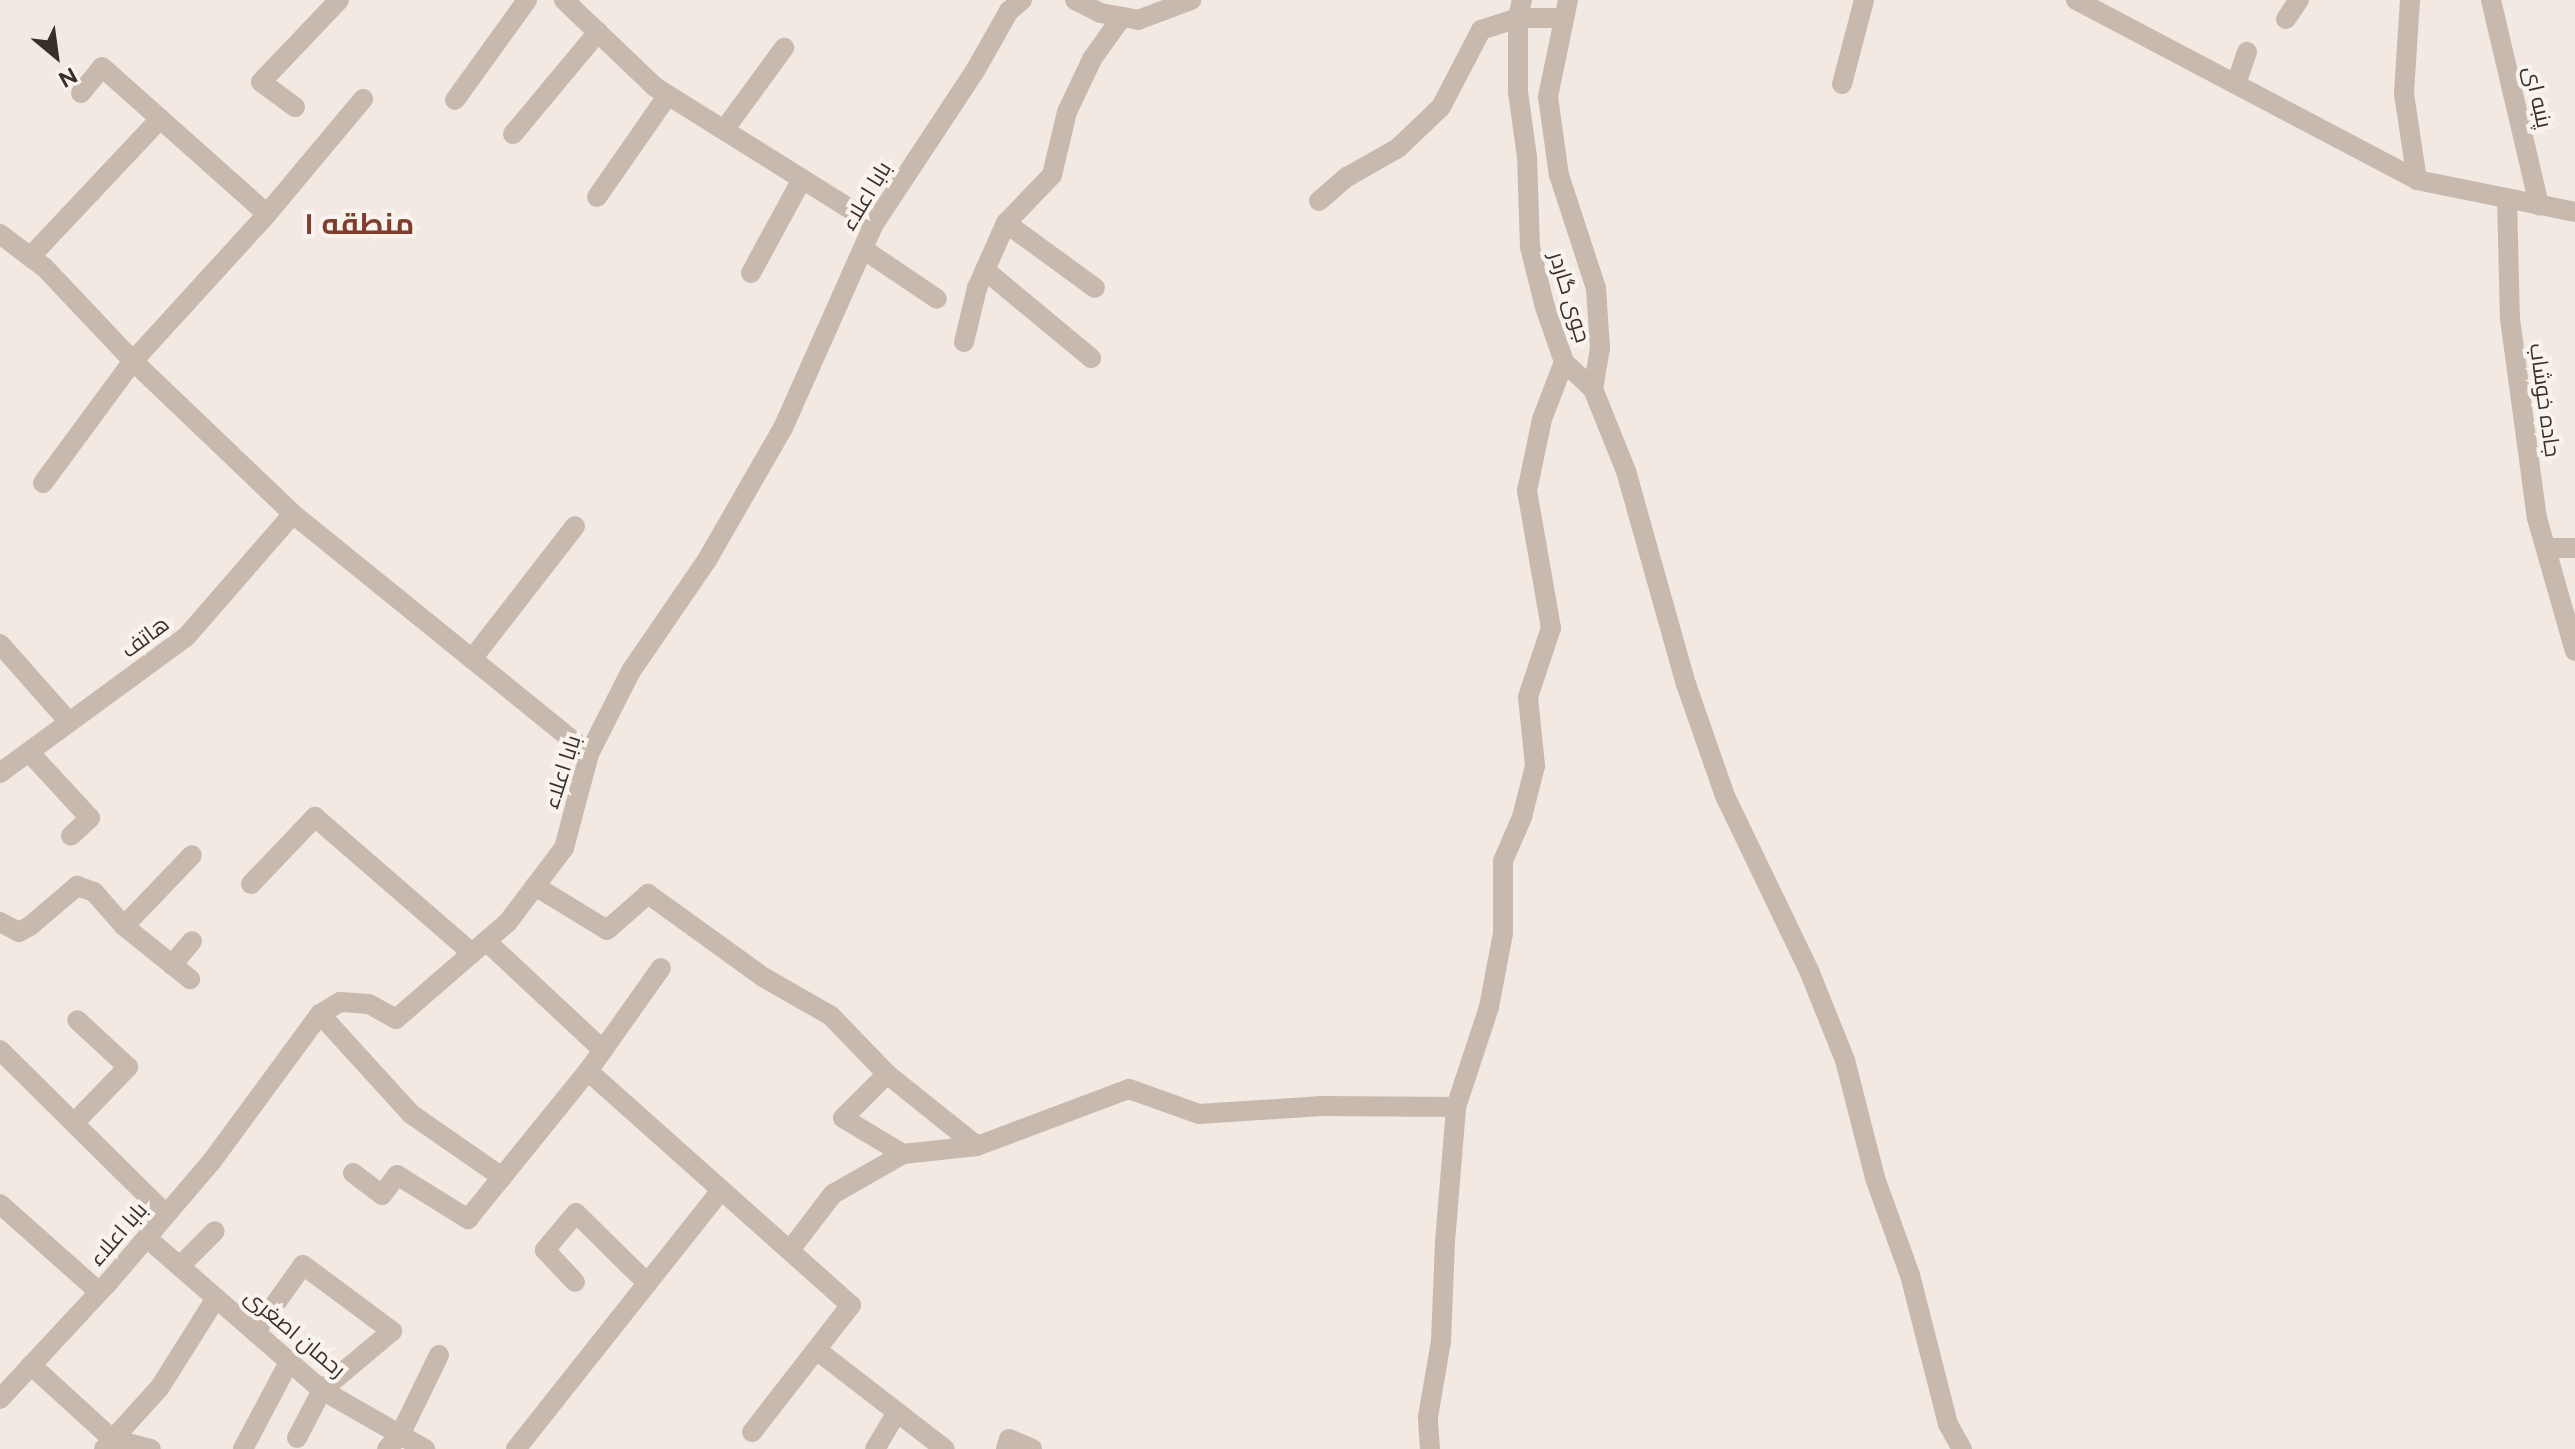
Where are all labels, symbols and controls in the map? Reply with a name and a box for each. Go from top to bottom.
north arrow [16,16,96,96]
text: N [54,61,82,93]
street label: پنبه ای [2518,64,2558,130]
street label: بابا اعلاء [835,157,897,235]
district label: منطقه ۱ [304,206,414,242]
street label: جوی گاردر [1544,248,1596,346]
street label: جاده خوشاب [2524,341,2566,459]
street label: هاتف [116,610,174,664]
street label: بابا اعلاء [538,732,586,812]
street label: بابا اعلاء [83,1197,153,1271]
street label: رحمان اصغری [239,1283,351,1383]

